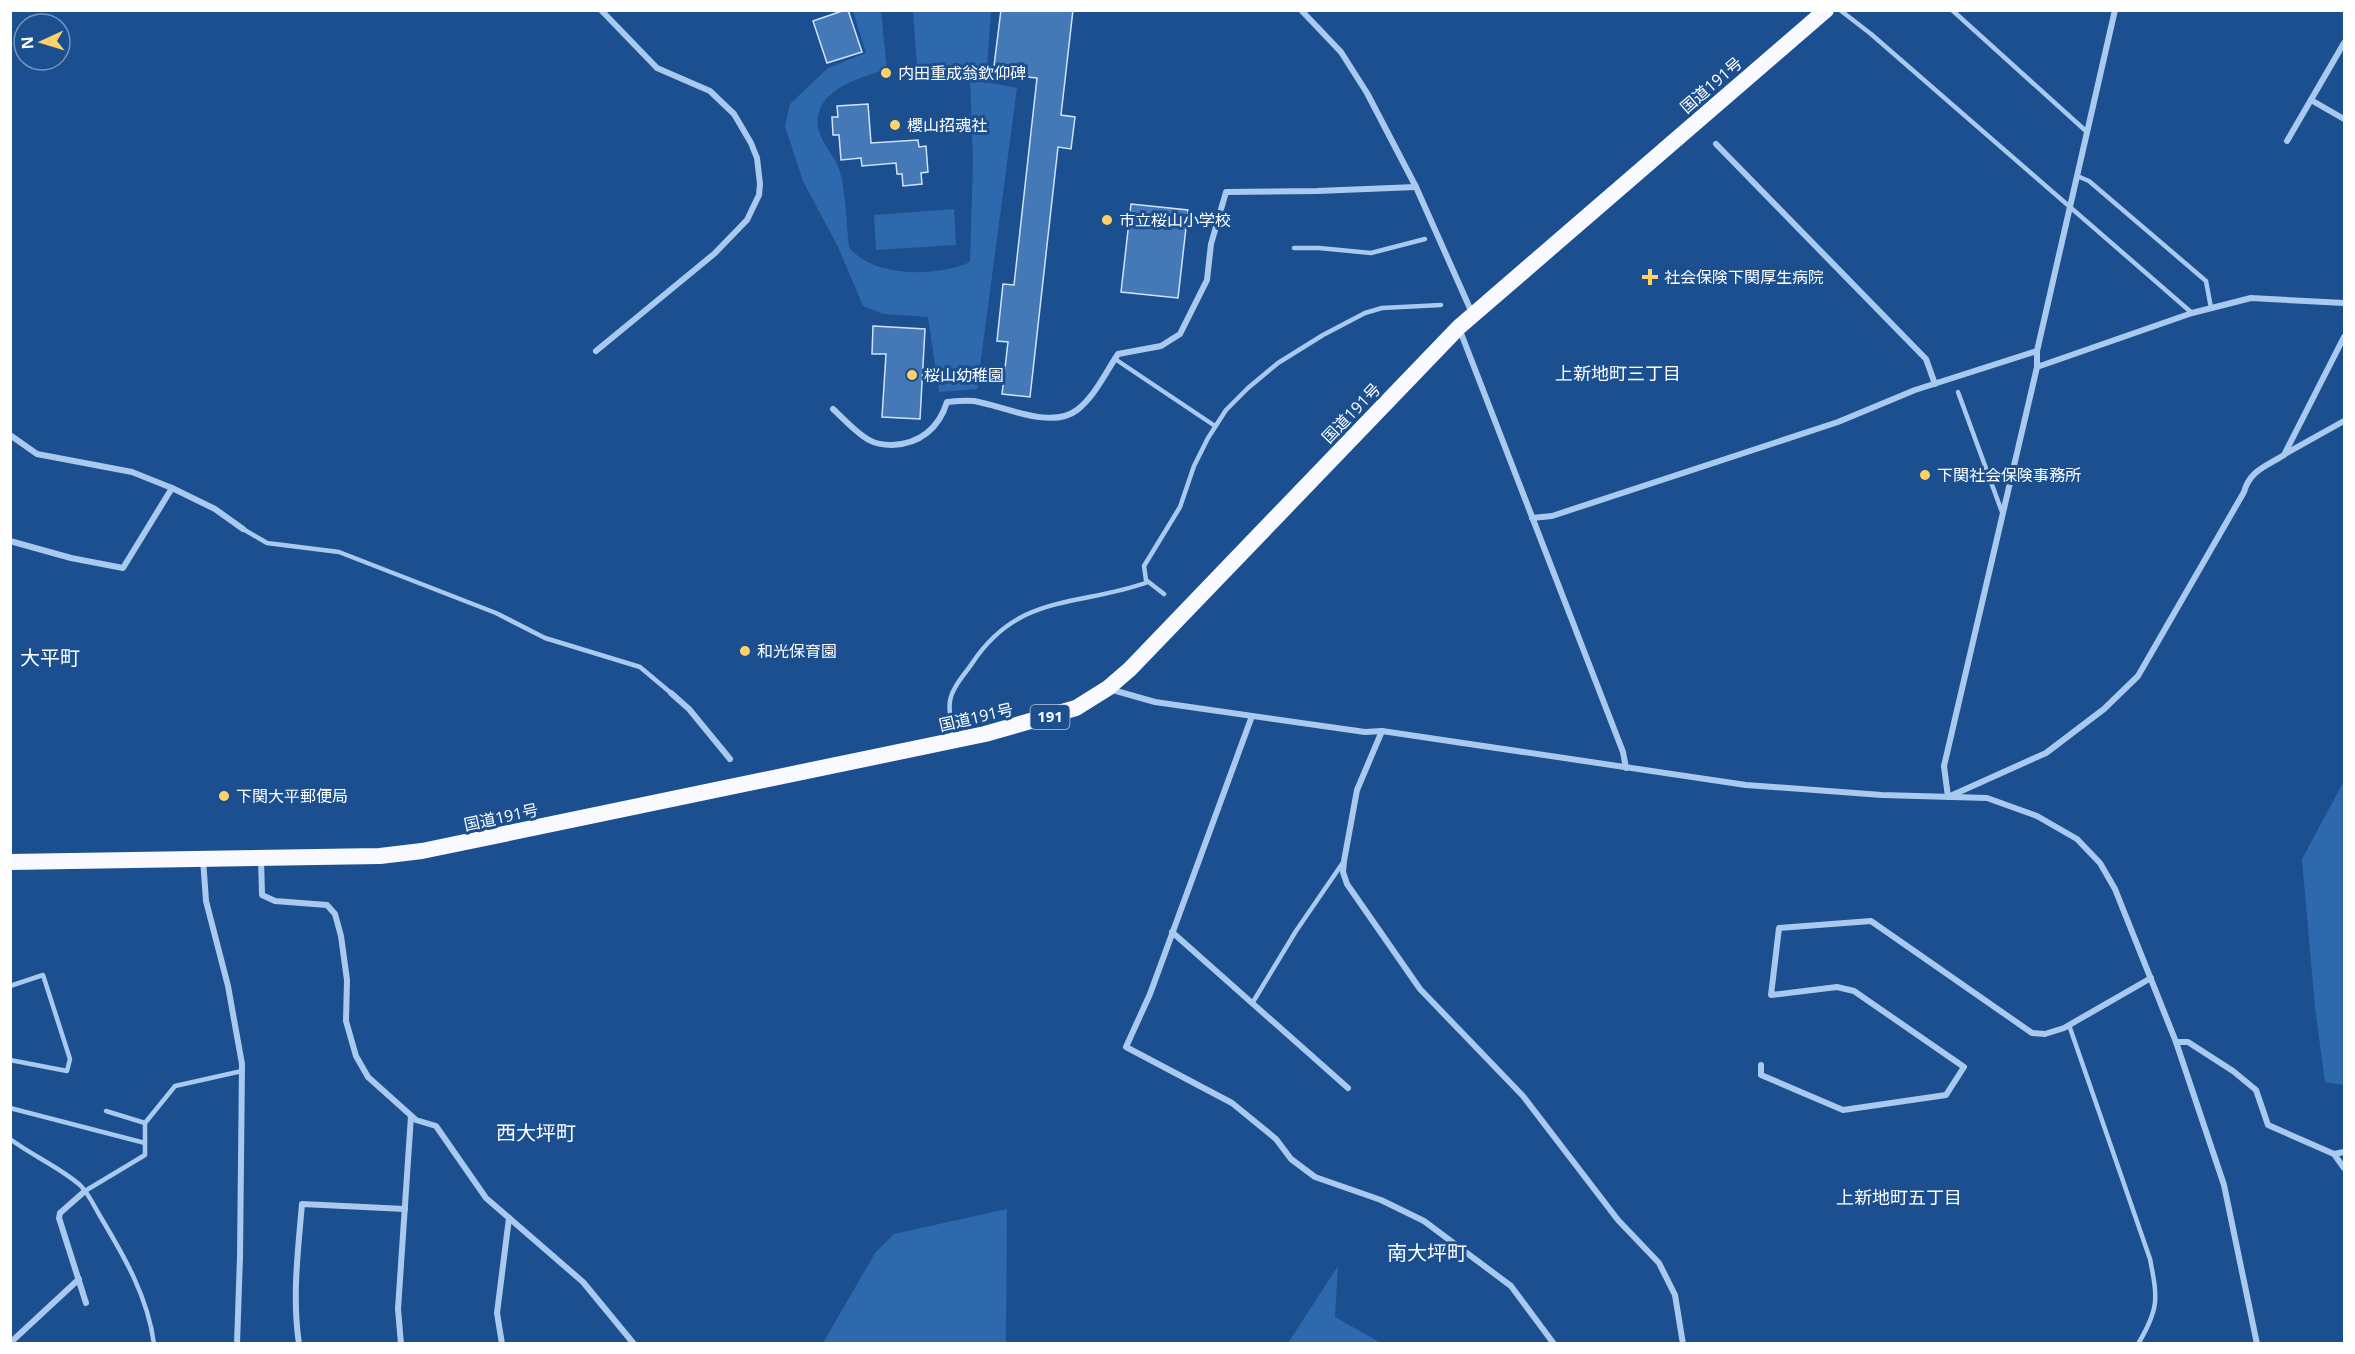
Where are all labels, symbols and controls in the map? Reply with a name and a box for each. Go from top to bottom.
north arrow [12,12,72,72]
text: N [16,36,38,50]
street label: 国道191号 [1675,52,1747,118]
place label: 内田重成翁欽仰碑 [898,62,1026,84]
marker: 内田重成翁欽仰碑 [879,66,893,80]
place label: 櫻山招魂社 [907,114,987,136]
marker: 櫻山招魂社 [888,118,902,132]
place label: 市立桜山小学校 [1119,209,1231,231]
marker: 市立桜山小学校 [1100,213,1114,227]
place label: 社会保険下関厚生病院 [1664,266,1824,288]
marker: 社会保険下関厚生病院 [1641,268,1659,286]
district label: 上新地町三丁目 [1555,361,1681,385]
place label: 桜山幼稚園 [924,364,1004,386]
marker: 桜山幼稚園 [905,368,919,382]
street label: 国道191号 [1317,378,1385,448]
place label: 下関社会保険事務所 [1937,464,2081,486]
marker: 下関社会保険事務所 [1918,468,1932,482]
place label: 和光保育園 [757,640,837,662]
district label: 大平町 [20,644,80,671]
marker: 和光保育園 [738,644,752,658]
street label: 国道191号 [937,698,1015,736]
road number: 191 [1030,705,1070,729]
place label: 下関大平郵便局 [236,785,348,807]
marker: 下関大平郵便局 [217,789,231,803]
street label: 国道191号 [462,798,540,836]
district label: 西大坪町 [496,1119,576,1146]
district label: 上新地町五丁目 [1836,1185,1962,1209]
district label: 南大坪町 [1387,1239,1467,1266]

